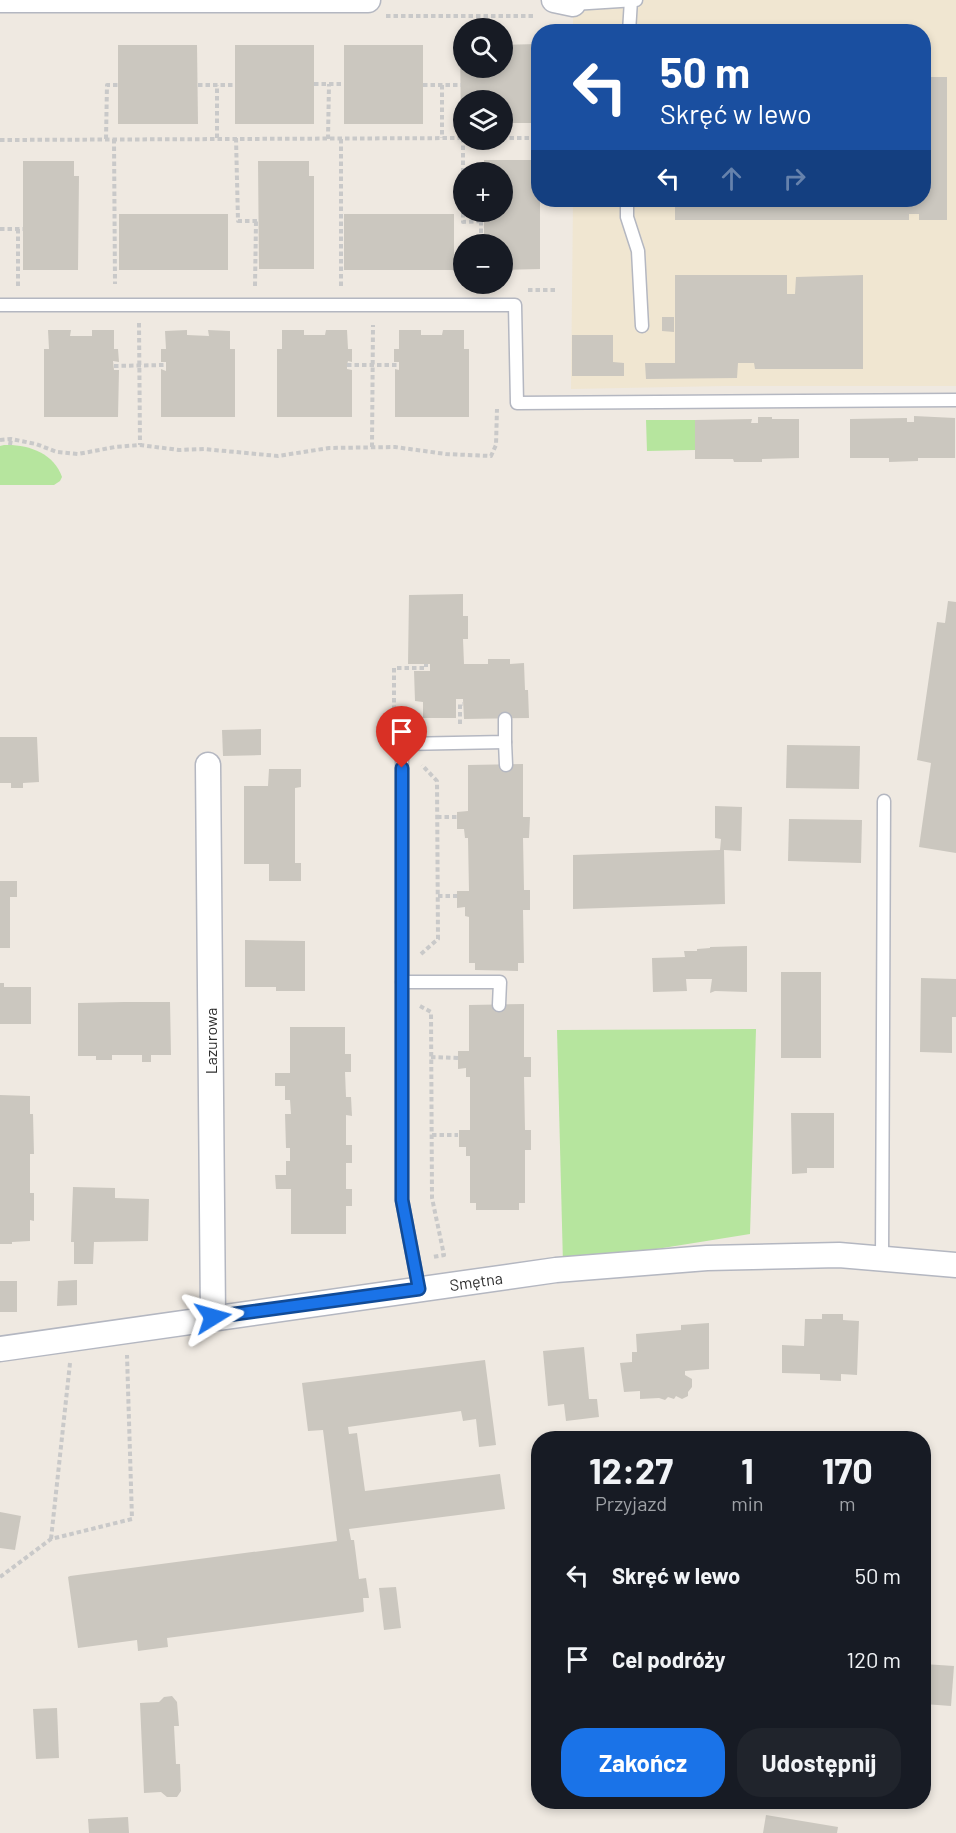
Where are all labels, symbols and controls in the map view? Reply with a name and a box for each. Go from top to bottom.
map controls [453,18,513,294]
button: search [453,18,513,78]
text: 50 m [660,46,750,96]
icon: left [561,48,639,126]
button: layers [453,90,513,150]
text: Skręć w lewo [660,97,812,129]
button: + [453,162,513,222]
icon: left [652,162,685,195]
icon: ahead [715,162,748,195]
icon: right [778,162,811,195]
button: − [453,234,513,294]
pin [376,706,427,768]
icon: arrive [385,715,418,748]
street label: Lazurowa [201,1008,220,1074]
street label: Smętna [448,1268,504,1294]
position arrow [181,1285,245,1349]
text: 12:27 [589,1448,673,1491]
text: 1 [741,1448,754,1491]
text: 170 [822,1448,873,1491]
text: Przyjazd [595,1491,667,1515]
text: min [731,1491,764,1515]
text: m [839,1491,856,1515]
icon: left [561,1559,594,1592]
text: Skręć w lewo [612,1562,740,1588]
text: 50 m [855,1562,901,1588]
icon: arrive [561,1643,594,1676]
text: Cel podróży [612,1646,726,1672]
text: 120 m [846,1646,901,1672]
button: Zakończ [561,1728,725,1797]
button: Udostępnij [737,1728,901,1797]

